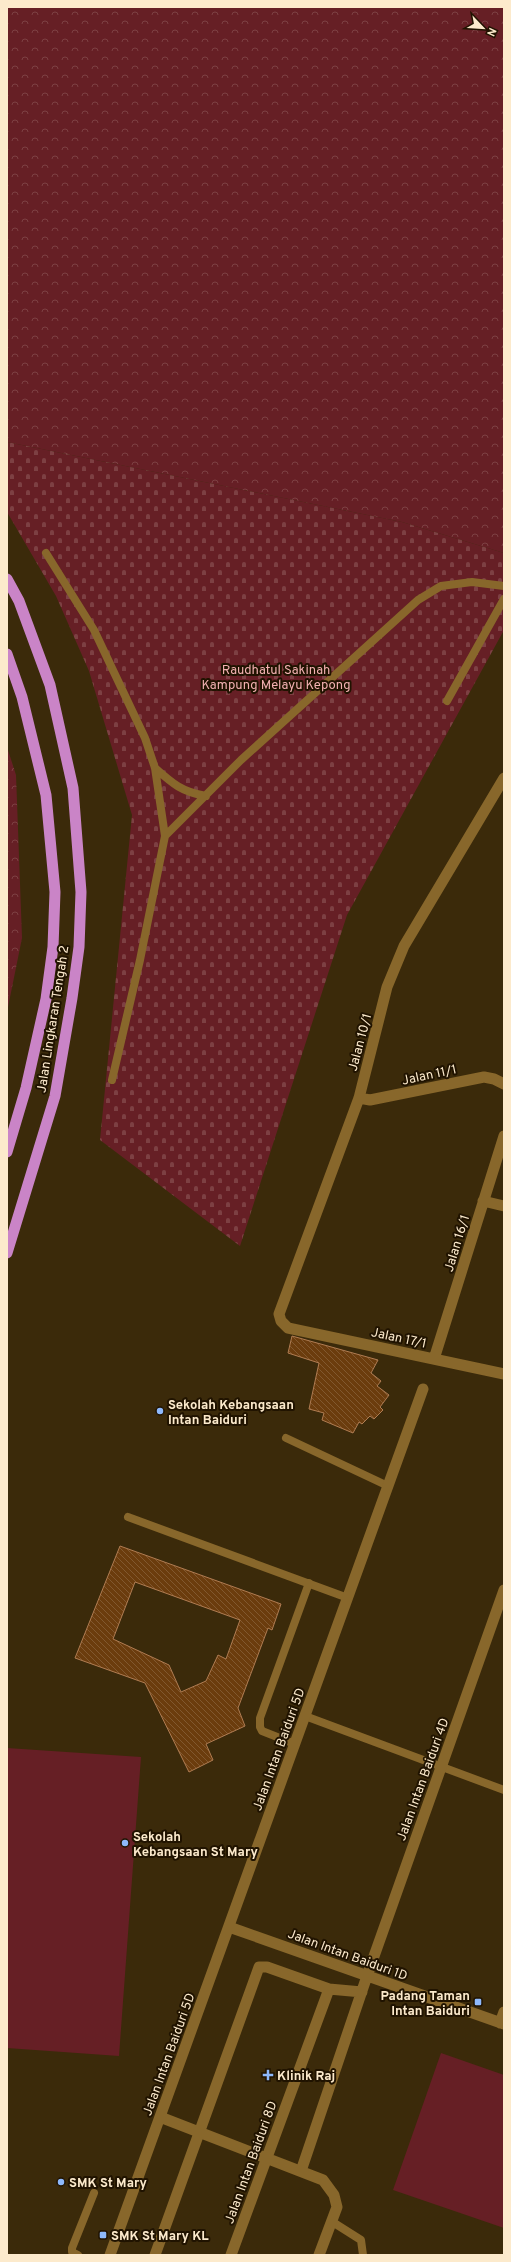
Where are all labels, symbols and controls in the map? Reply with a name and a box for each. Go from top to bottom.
north arrow [463,8,503,48]
text: N [483,25,499,38]
park label: Raudhatul Sakinah Kampung Melayu Kepong [201,663,351,694]
street label: Jalan Lingkaran Tengah 2 [34,944,74,1094]
street label: Jalan 10/1 [346,1012,376,1073]
street label: Jalan 11/1 [401,1062,458,1090]
street label: Jalan 16/1 [442,1213,474,1274]
street label: Jalan 17/1 [369,1325,428,1353]
place label: Sekolah Kebangsaan Intan Baiduri [168,1398,294,1429]
marker: Sekolah Kebangsaan Intan Baiduri [155,1406,165,1416]
street label: Jalan Intan Baiduri 5D [250,1686,310,1813]
street label: Jalan Intan Baiduri 4D [394,1716,454,1843]
place label: Sekolah Kebangsaan St Mary [133,1830,258,1861]
marker: Sekolah Kebangsaan St Mary [120,1838,130,1848]
street label: Jalan Intan Baiduri 1D [285,1927,409,1985]
place label: Padang Taman Intan Baiduri [381,1989,470,2020]
street label: Jalan Intan Baiduri 5D [140,1991,200,2118]
marker: Padang Taman Intan Baiduri [473,1997,483,2007]
marker: Klinik Raj [262,2069,274,2081]
place label: Klinik Raj [277,2069,335,2085]
street label: Jalan Intan Baiduri 8D [222,2099,282,2226]
place label: SMK St Mary [69,2176,148,2192]
marker: SMK St Mary [56,2177,66,2187]
place label: SMK St Mary KL [111,2229,209,2245]
marker: SMK St Mary KL [98,2230,108,2240]

